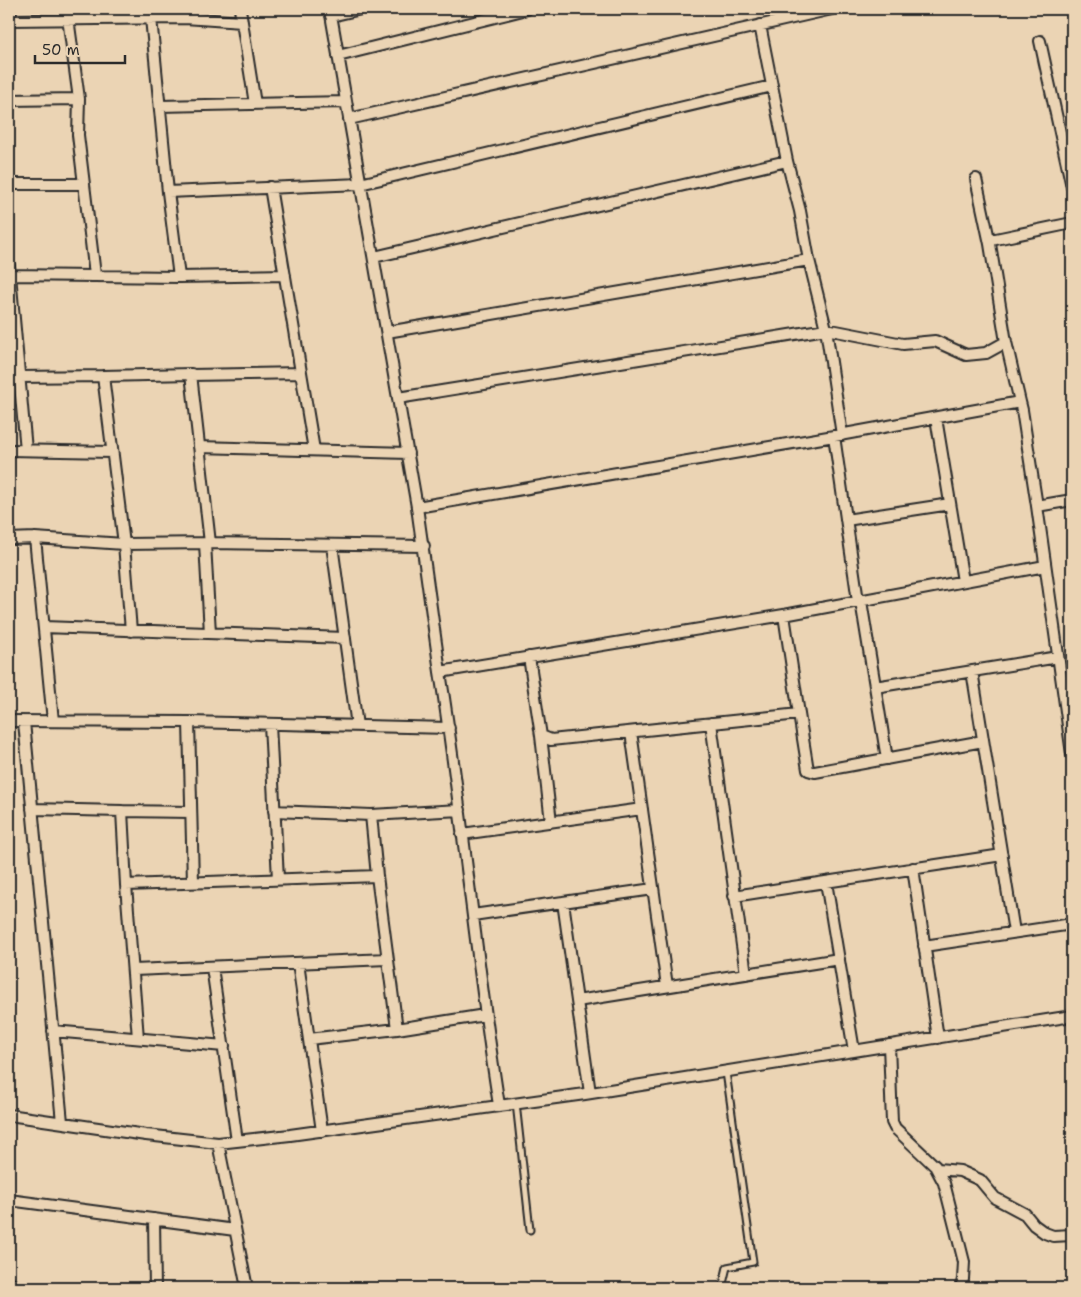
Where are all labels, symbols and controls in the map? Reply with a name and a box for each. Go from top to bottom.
scale bar [35,32,125,64]
text: 50 m [42,40,80,60]

